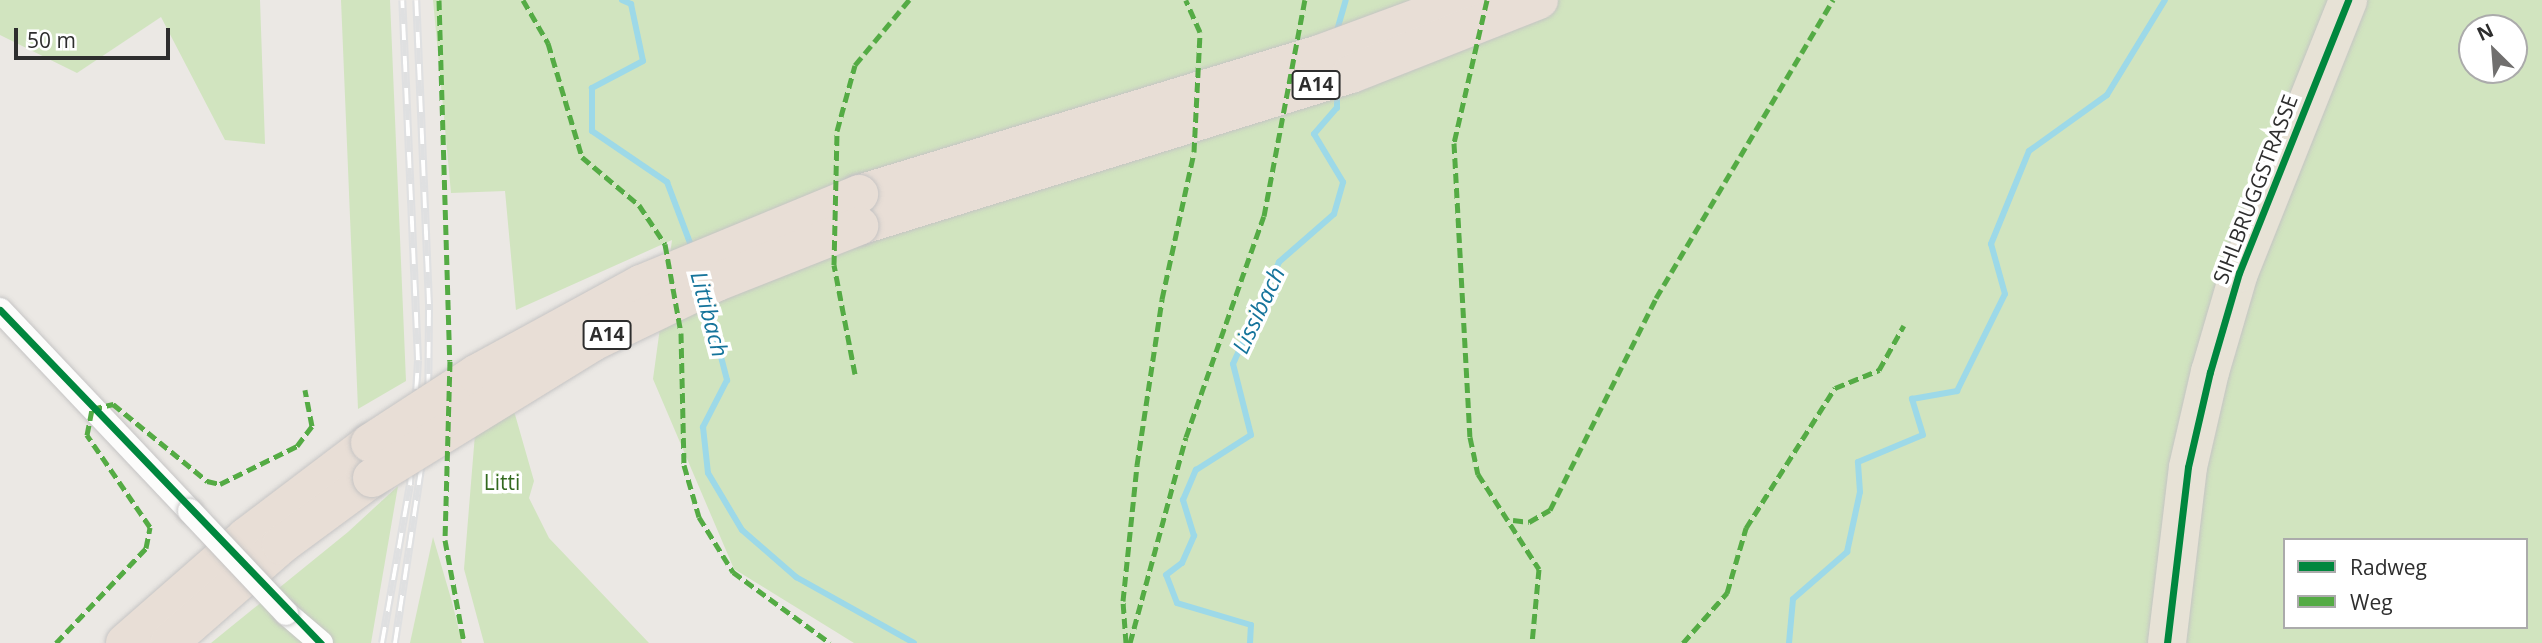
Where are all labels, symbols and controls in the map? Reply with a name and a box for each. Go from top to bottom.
scale bar [18,14,173,58]
north arrow [2458,14,2528,84]
text: N [2472,17,2497,47]
text: 50 m [27,26,76,54]
road number: A14 [1292,69,1340,100]
street label: SIHLBRUGGSTRASSE [2207,91,2303,287]
water label: Lissibach [1226,262,1290,358]
water label: Littibach [685,268,735,360]
road number: A14 [582,320,632,350]
park label: Litti [484,469,520,495]
legend [2283,538,2528,629]
text: Radweg [2350,553,2427,581]
text: Weg [2350,588,2393,616]

